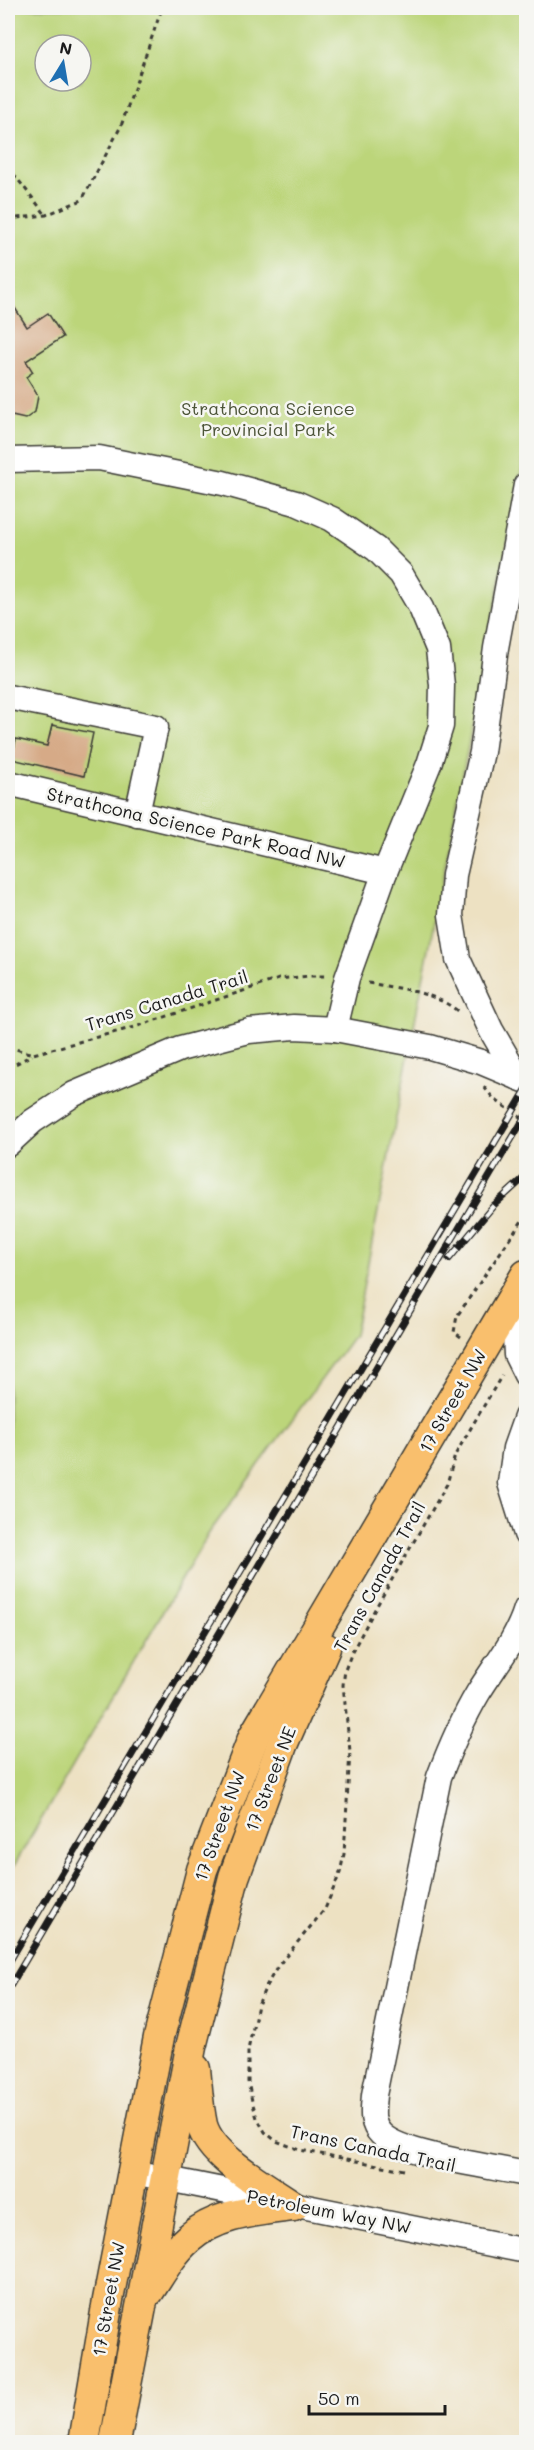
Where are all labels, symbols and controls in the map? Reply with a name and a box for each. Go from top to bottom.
north arrow [33,33,93,93]
text: N [58,36,74,59]
park label: Strathcona Science Provincial Park [181,396,355,441]
street label: Strathcona Science Park Road NW [45,781,348,873]
street label: Trans Canada Trail [83,964,251,1036]
street label: 17 Street NW [413,1344,492,1457]
street label: Trans Canada Trail [328,1497,431,1656]
street label: 17 Street NE [239,1723,301,1835]
street label: 17 Street NW [188,1767,250,1884]
street label: Trans Canada Trail [288,2119,458,2177]
street label: Petroleum Way NW [245,2183,413,2239]
street label: 17 Street NW [86,2240,130,2358]
scale bar [309,2378,446,2416]
text: 50 m [318,2386,360,2410]

